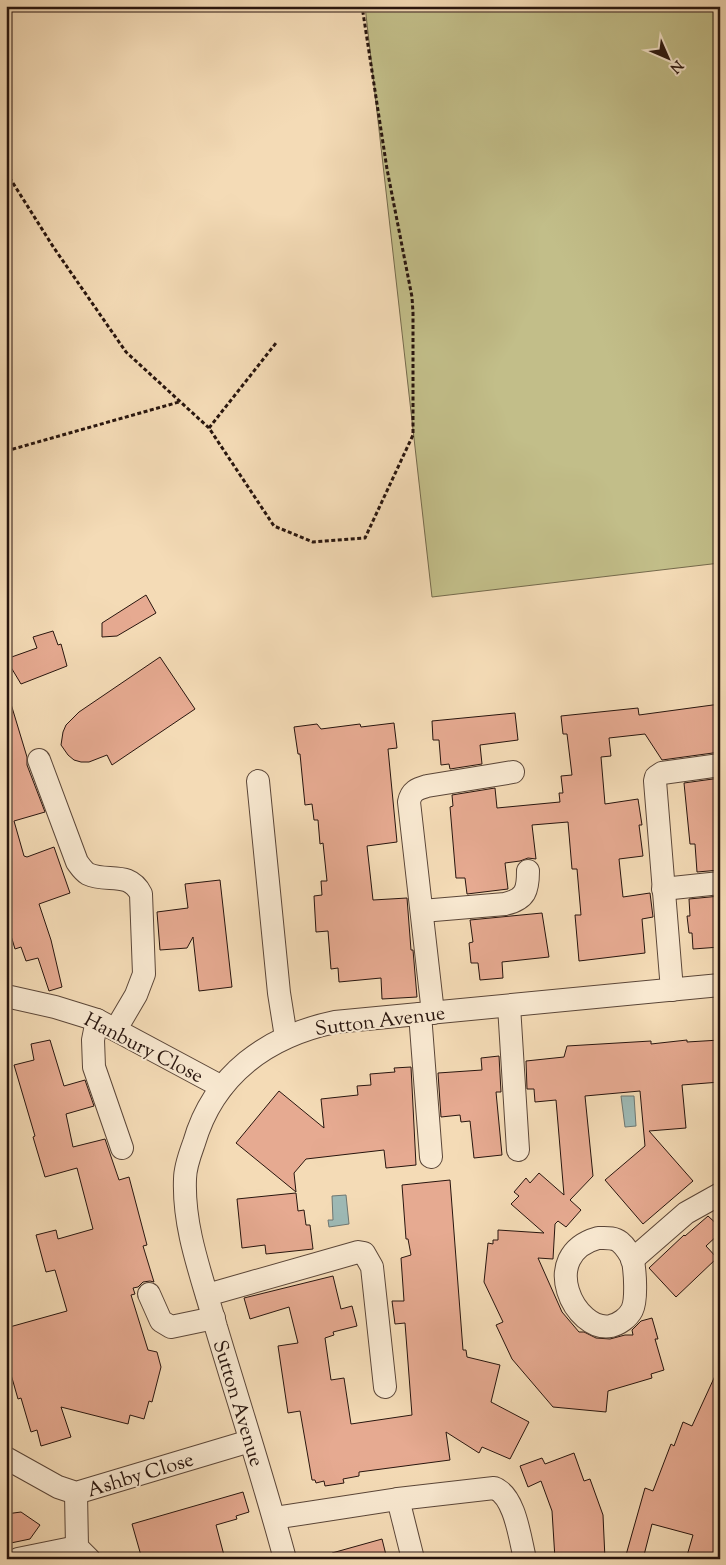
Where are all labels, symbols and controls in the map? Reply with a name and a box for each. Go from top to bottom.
north arrow [644,32,694,82]
text: N [665,55,687,77]
street label: Sutton Avenue [314,1000,447,1045]
street label: Hanbury Close [78,1007,208,1092]
street label: Sutton Avenue [204,1337,270,1471]
street label: Ashby Close [84,1446,198,1506]

